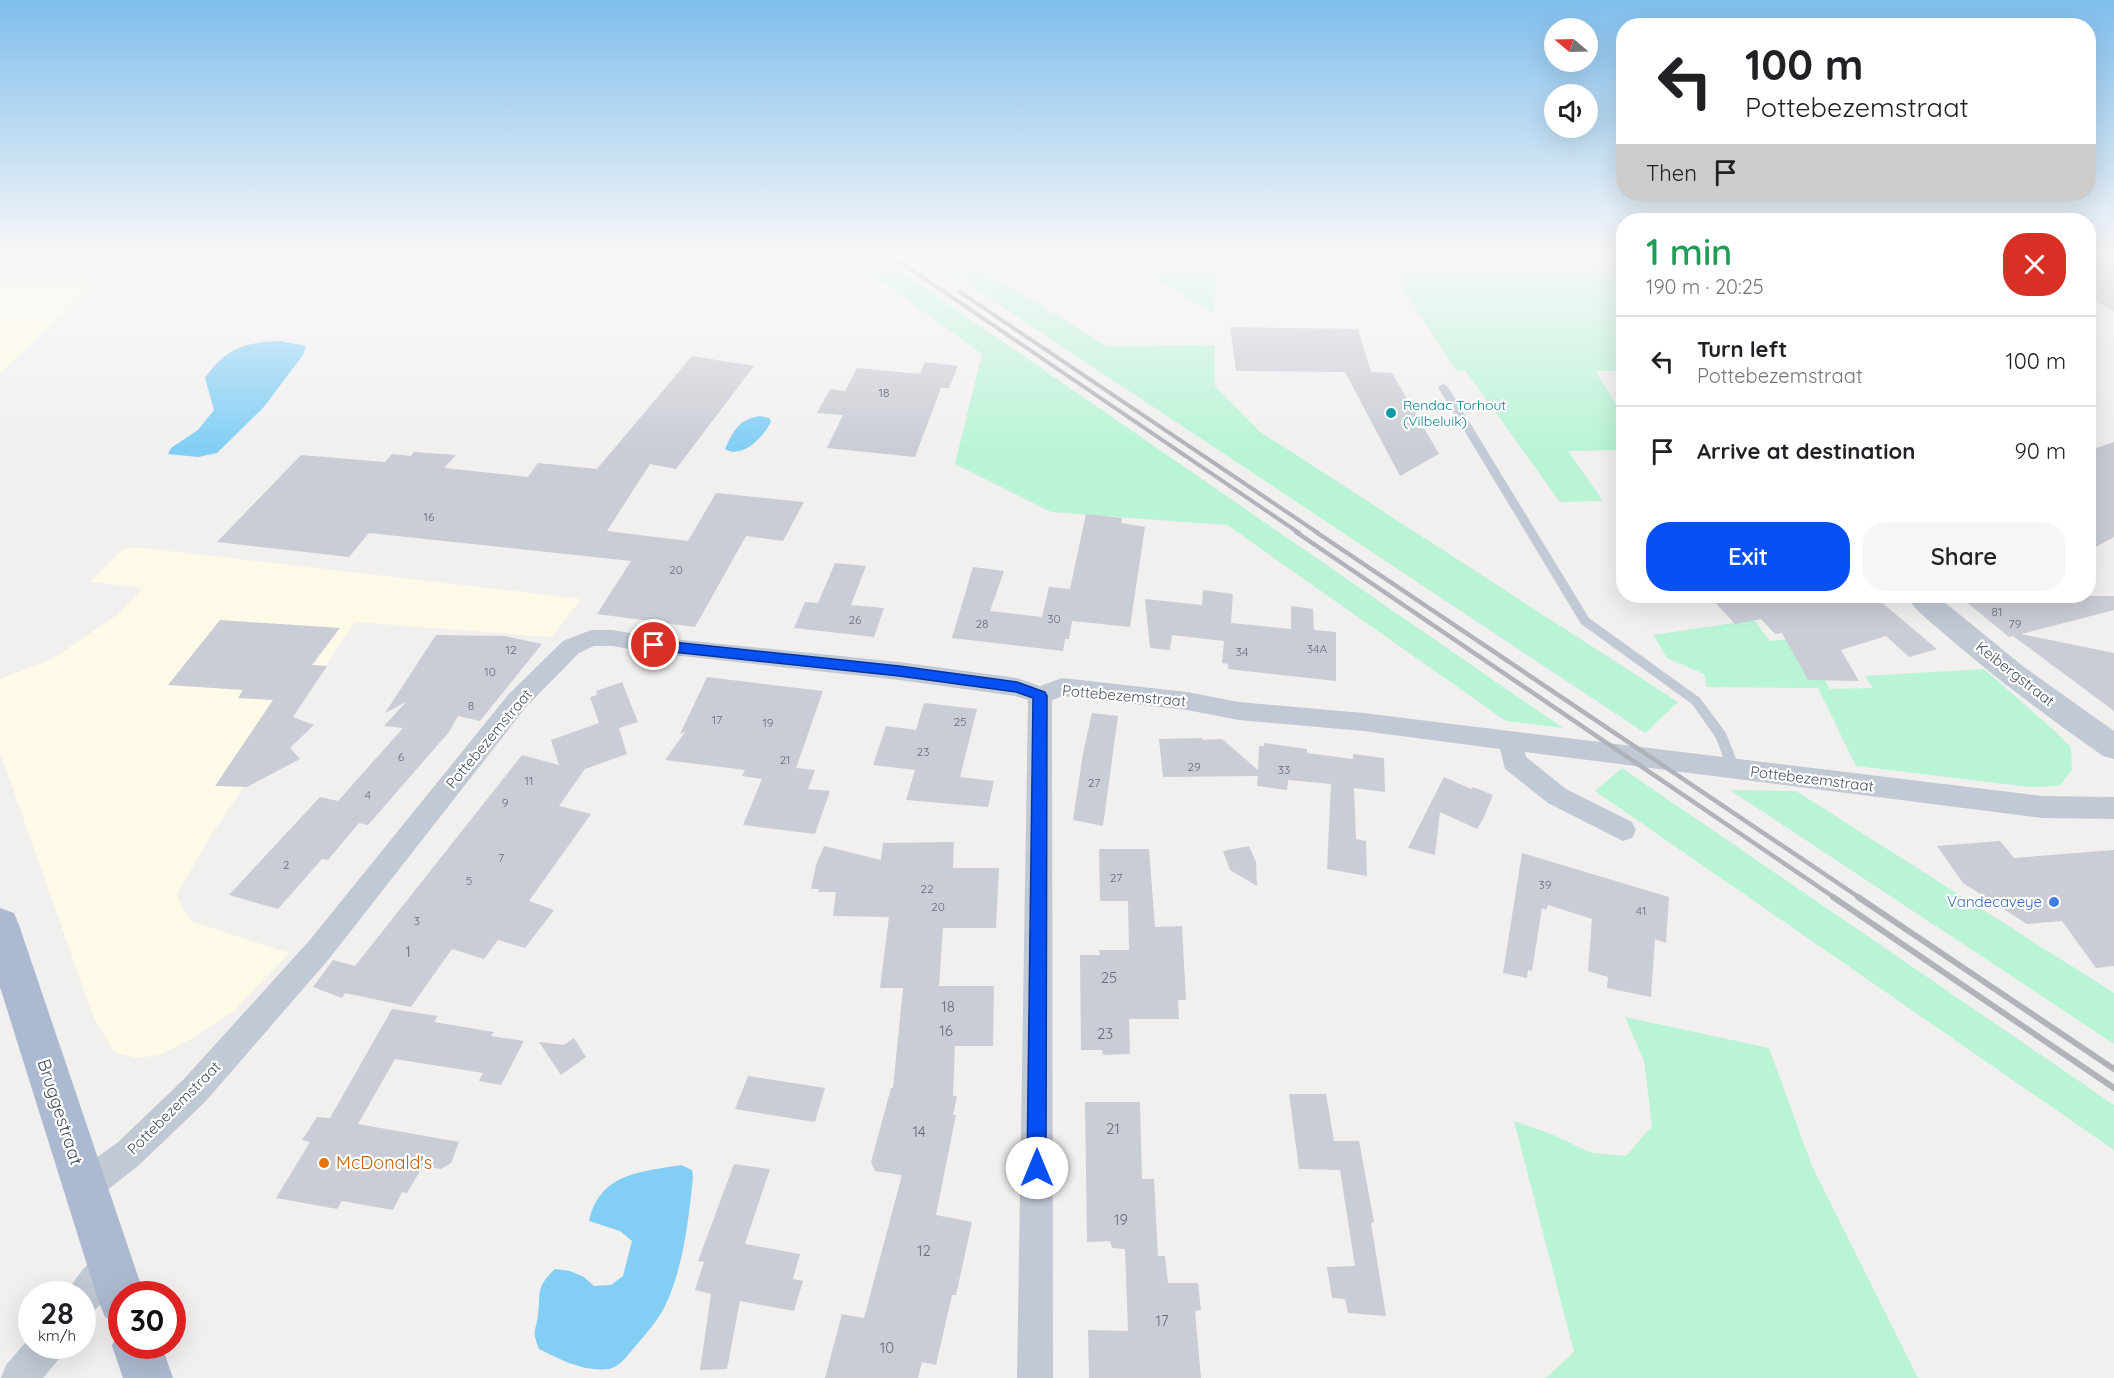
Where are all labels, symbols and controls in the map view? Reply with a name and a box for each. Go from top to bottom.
north arrow [1544,18,1598,72]
map controls [1544,18,1598,138]
text: 100 m [1745,38,1863,91]
icon: left [1646,42,1724,120]
button: sound [1544,84,1598,138]
text: Pottebezemstraat [1745,90,1969,124]
icon: arrive [1709,156,1742,189]
text: Then [1646,159,1697,187]
text: 1 min [1646,229,1732,274]
button: close [2003,233,2066,296]
text: 190 m · 20:25 [1646,274,1764,299]
text: Turn left [1697,335,1787,363]
icon: left [1646,345,1679,378]
text: 100 m [2006,347,2066,375]
text: Pottebezemstraat [1697,363,1863,388]
house number: 18 [879,385,889,400]
place label: Rendac Torhout (Vilbeluik) [1403,396,1506,430]
marker: Rendac Torhout (Vilbeluik) [1384,406,1398,420]
icon: arrive [1646,435,1679,468]
text: Arrive at destination [1697,437,1915,465]
text: 90 m [2015,437,2066,465]
house number: 16 [424,509,435,524]
button: Exit [1646,522,1850,591]
button: Share [1862,522,2066,591]
house number: 20 [669,562,683,577]
house number: 81 [1992,604,2002,619]
house number: 30 [1047,611,1061,626]
house number: 26 [848,612,862,627]
house number: 28 [975,616,989,631]
house number: 79 [2009,616,2022,631]
pin [628,619,679,670]
icon: arrive [637,628,670,661]
street label: Keibergstraat [1972,637,2059,710]
house number: 34A [1307,641,1327,656]
house number: 12 [505,642,517,657]
house number: 34 [1236,644,1248,659]
house number: 10 [484,664,496,679]
street label: Pottebezemstraat [1061,681,1187,710]
street label: Pottebezemstraat [441,685,536,792]
house number: 8 [468,698,474,713]
house number: 17 [712,712,722,727]
house number: 25 [953,714,967,729]
house number: 19 [762,715,774,730]
house number: 23 [917,744,929,759]
house number: 6 [398,749,405,764]
house number: 21 [779,752,791,767]
house number: 29 [1187,759,1201,774]
street label: Pottebezemstraat [1749,761,1875,796]
house number: 33 [1278,762,1290,777]
house number: 11 [525,773,533,788]
house number: 27 [1088,775,1100,790]
house number: 4 [365,787,371,802]
house number: 9 [502,795,509,810]
house number: 7 [498,850,504,865]
house number: 2 [283,857,290,872]
house number: 27 [1110,870,1122,885]
house number: 5 [466,873,472,888]
house number: 39 [1539,877,1552,892]
house number: 22 [920,881,934,896]
place label: Vandecaveye [1947,892,2042,911]
marker: Vandecaveye [2047,895,2061,909]
house number: 20 [931,899,945,914]
house number: 41 [1636,903,1646,918]
house number: 3 [414,913,420,928]
house number: 1 [405,942,411,961]
house number: 25 [1101,968,1117,987]
house number: 18 [941,997,955,1016]
house number: 16 [939,1021,953,1040]
house number: 23 [1097,1024,1113,1043]
street label: Bruggestraat [32,1056,88,1168]
street label: Pottebezemstraat [123,1057,224,1158]
house number: 21 [1106,1119,1120,1138]
house number: 14 [912,1122,926,1141]
position arrow [1005,1136,1069,1200]
place label: McDonald's [336,1151,432,1174]
marker: McDonald's [317,1156,331,1170]
house number: 19 [1114,1210,1128,1229]
house number: 12 [917,1241,931,1260]
speed limit sign: 30 [108,1281,186,1359]
text: 28 [40,1294,74,1332]
house number: 17 [1155,1311,1169,1330]
text: km/h [38,1326,76,1345]
house number: 10 [880,1338,894,1357]

